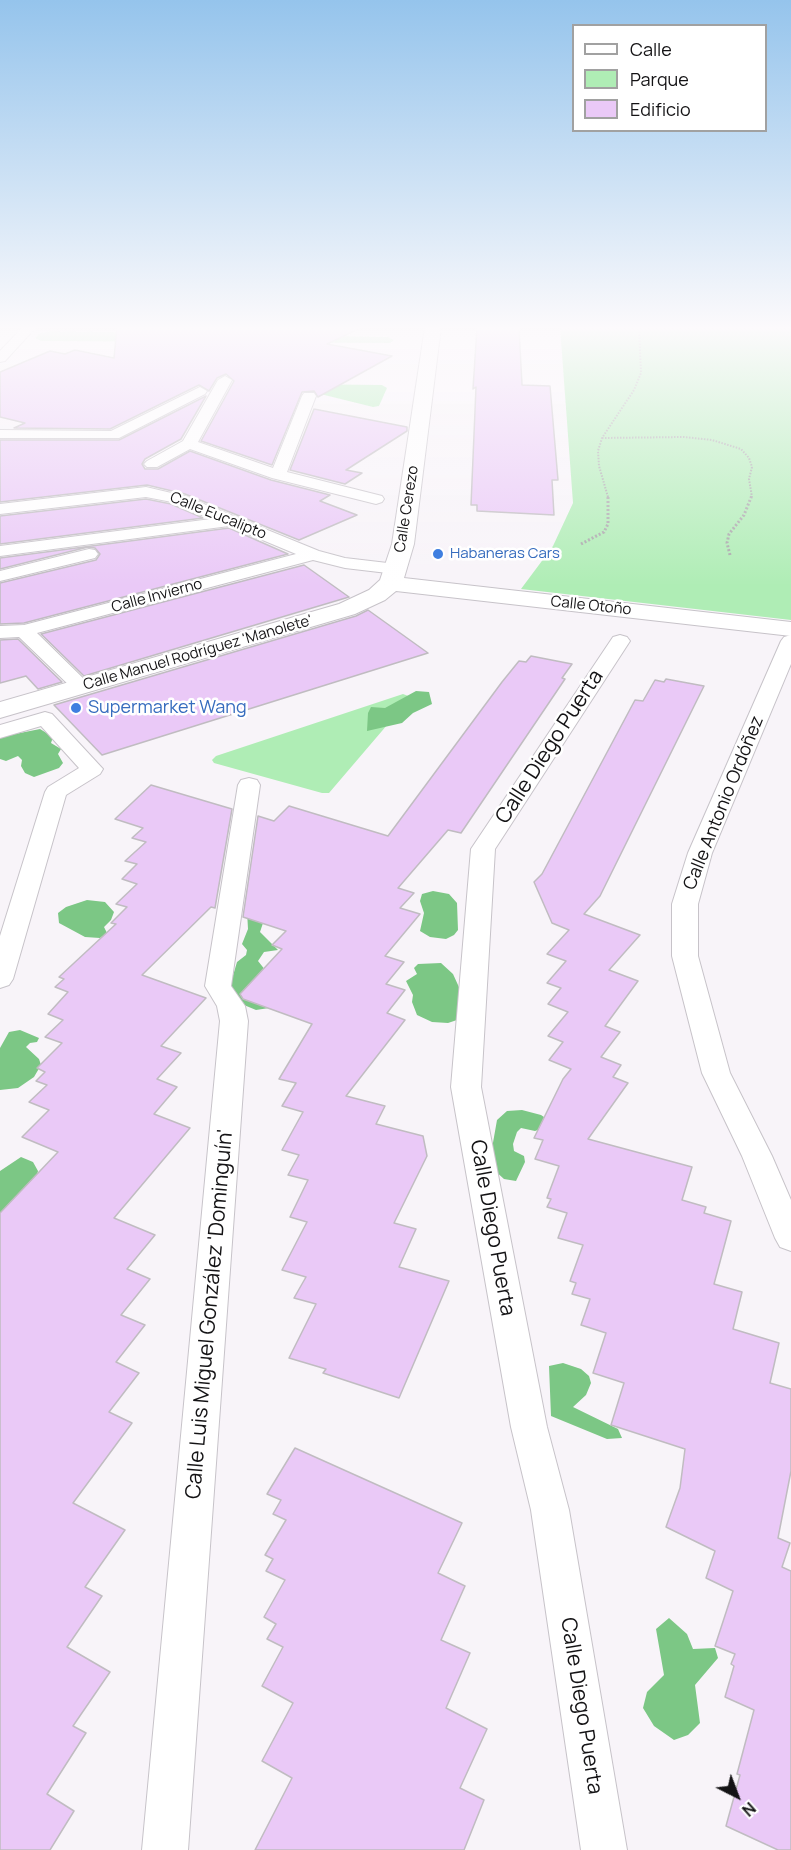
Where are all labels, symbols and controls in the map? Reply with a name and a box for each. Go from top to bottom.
legend [572,24,767,132]
text: Calle [630,37,672,61]
text: Parque [630,67,689,91]
text: Edificio [630,97,691,121]
street label: Calle Cerezo [391,464,423,554]
street label: Calle Eucalipto [167,488,269,544]
place label: Habaneras Cars [450,545,560,563]
marker: Habaneras Cars [431,547,445,561]
street label: Calle Invierno [110,575,204,617]
street label: Calle Otoño [550,593,632,619]
street label: Calle Manuel Rodríguez 'Manolete' [81,612,315,694]
street label: Calle Diego Puerta [491,665,609,829]
place label: Supermarket Wang [88,697,247,719]
marker: Supermarket Wang [69,701,83,715]
street label: Calle Antonio Ordóñez [679,713,769,893]
street label: Calle Luis Miguel González 'Dominguín' [181,1128,239,1500]
street label: Calle Diego Puerta [464,1138,520,1318]
street label: Calle Diego Puerta [555,1616,607,1796]
north arrow [707,1766,767,1826]
text: N [737,1797,761,1821]

